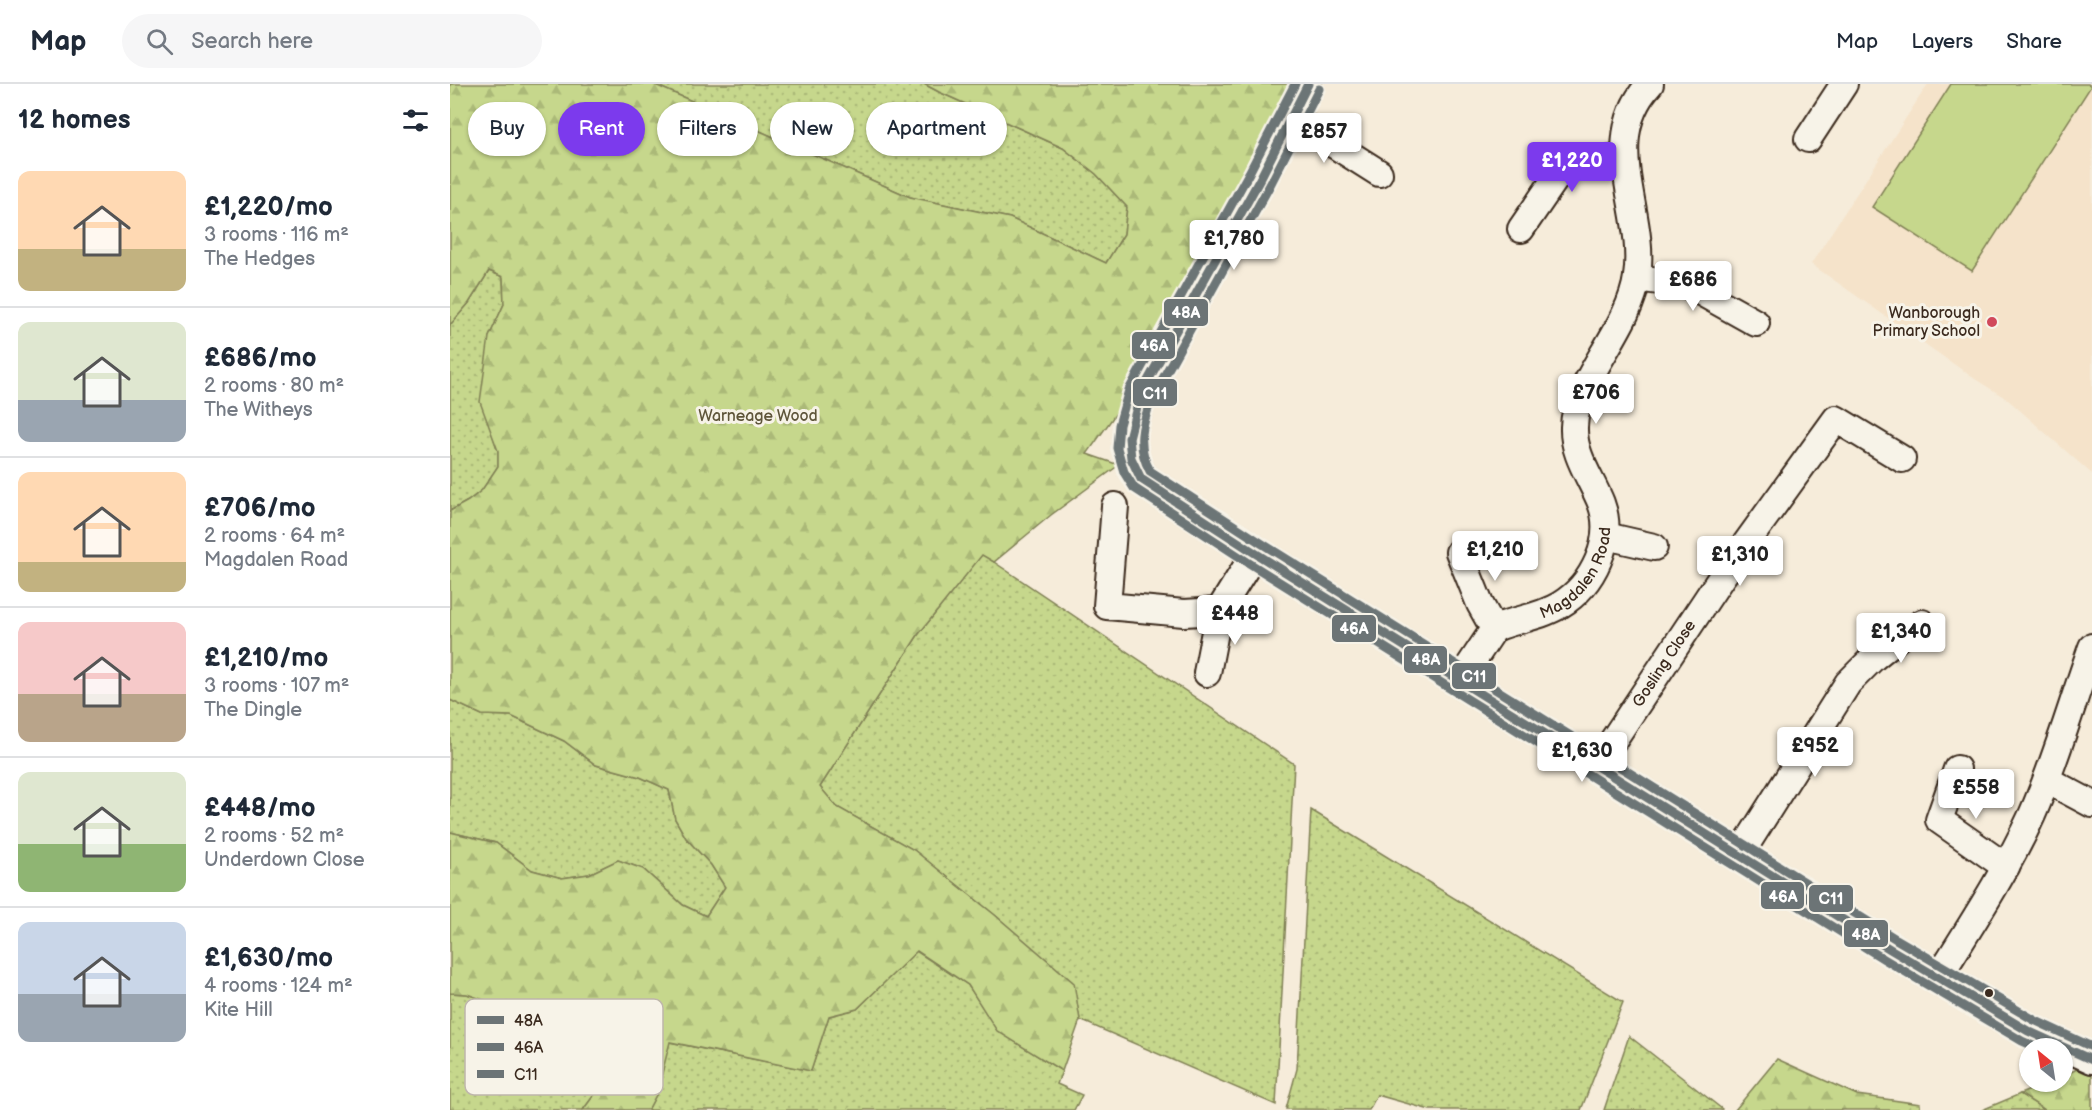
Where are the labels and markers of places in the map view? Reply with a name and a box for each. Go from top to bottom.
pin: £857 [1288,113,1360,164]
pin: £1,220 [1523,142,1621,193]
pin: £1,780 [1185,220,1283,271]
pin: £686 [1657,261,1729,312]
place label: Wanborough Primary School [1873,304,1980,341]
marker: Wanborough Primary School [1985,315,1999,329]
pin: £706 [1560,374,1632,425]
pin: £1,210 [1446,531,1544,582]
pin: £1,310 [1691,536,1789,587]
pin: £448 [1199,595,1271,646]
pin: £1,340 [1852,613,1950,664]
pin: £952 [1779,727,1851,778]
pin: £1,630 [1533,732,1631,783]
pin: £558 [1940,769,2012,820]
unlabelled marker [1983,987,1995,999]

